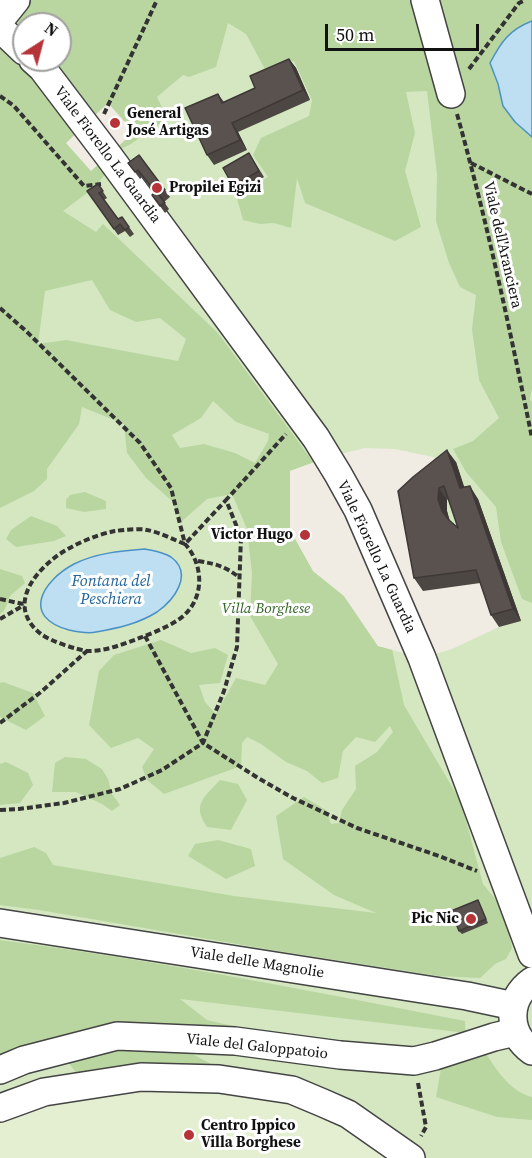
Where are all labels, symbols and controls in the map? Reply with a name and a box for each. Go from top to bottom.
north arrow [12,12,72,72]
scale bar [328,12,482,50]
text: N [40,17,63,41]
text: 50 m [336,22,374,47]
street label: Viale Fiorello La Guardia [50,83,164,227]
place label: General José Artigas [127,105,209,140]
marker: General José Artigas [108,116,122,130]
place label: Propilei Egizi [169,179,261,197]
street label: Viale dell'Aranciera [479,180,525,310]
marker: Propilei Egizi [150,181,164,195]
street label: Viale Fiorello La Guardia [333,478,419,636]
place label: Victor Hugo [211,526,293,544]
marker: Victor Hugo [298,528,312,542]
water label: Fontana del Peschiera [72,572,150,610]
park label: Villa Borghese [222,600,310,618]
place label: Pic Nic [411,910,459,928]
marker: Pic Nic [464,912,478,926]
street label: Viale delle Magnolie [189,943,325,983]
street label: Viale del Galoppatoio [185,1031,329,1063]
place label: Centro Ippico Villa Borghese [201,1117,301,1152]
marker: Centro Ippico Villa Borghese [182,1128,196,1142]

